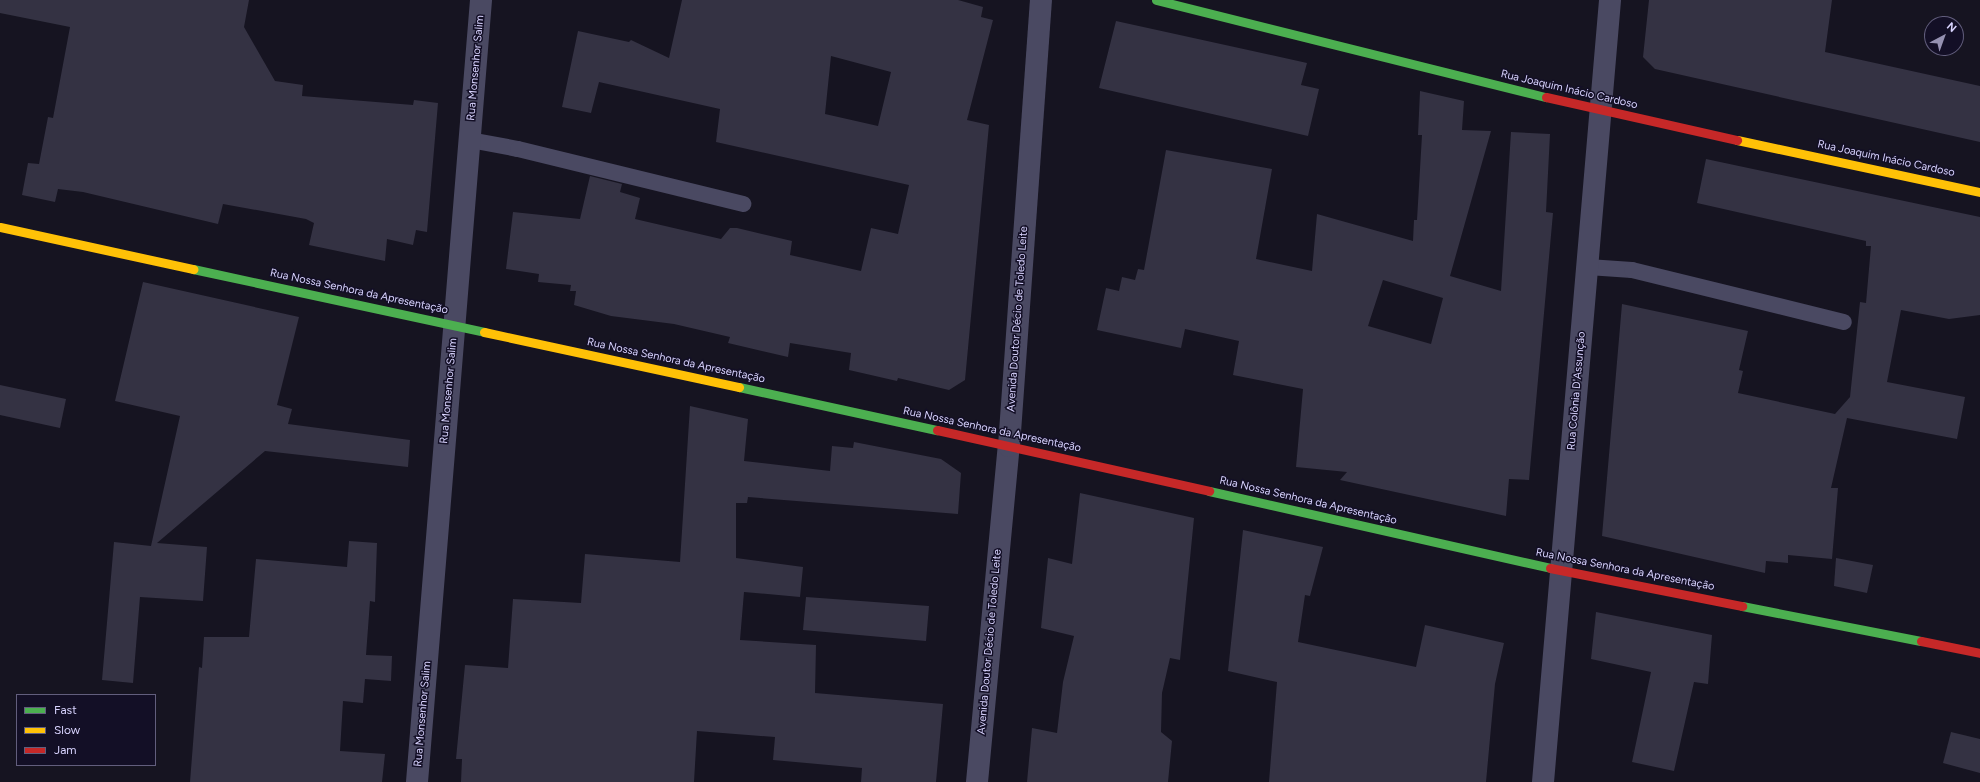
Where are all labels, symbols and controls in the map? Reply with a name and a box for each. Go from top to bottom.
street label: Rua Monsenhor Salim [465,15,487,121]
north arrow [1924,16,1964,56]
text: N [1944,20,1959,35]
street label: Rua Joaquim Inácio Cardoso [1499,68,1639,112]
street label: Rua Joaquim Inácio Cardoso [1816,138,1956,180]
street label: Avenida Doutor Décio de Toledo Leite [1005,226,1031,412]
street label: Rua Nossa Senhora da Apresentação [269,267,449,317]
street label: Rua Colônia D'Assunção [1565,331,1589,451]
street label: Rua Nossa Senhora da Apresentação [586,336,766,386]
street label: Rua Monsenhor Salim [438,338,460,444]
street label: Rua Nossa Senhora da Apresentação [902,405,1082,455]
street label: Rua Nossa Senhora da Apresentação [1218,474,1398,528]
street label: Rua Nossa Senhora da Apresentação [1535,546,1715,594]
street label: Avenida Doutor Décio de Toledo Leite [975,549,1005,735]
street label: Rua Monsenhor Salim [412,661,434,767]
legend [16,694,156,766]
text: Fast [54,703,77,717]
text: Slow [54,723,80,737]
text: Jam [54,743,77,757]

